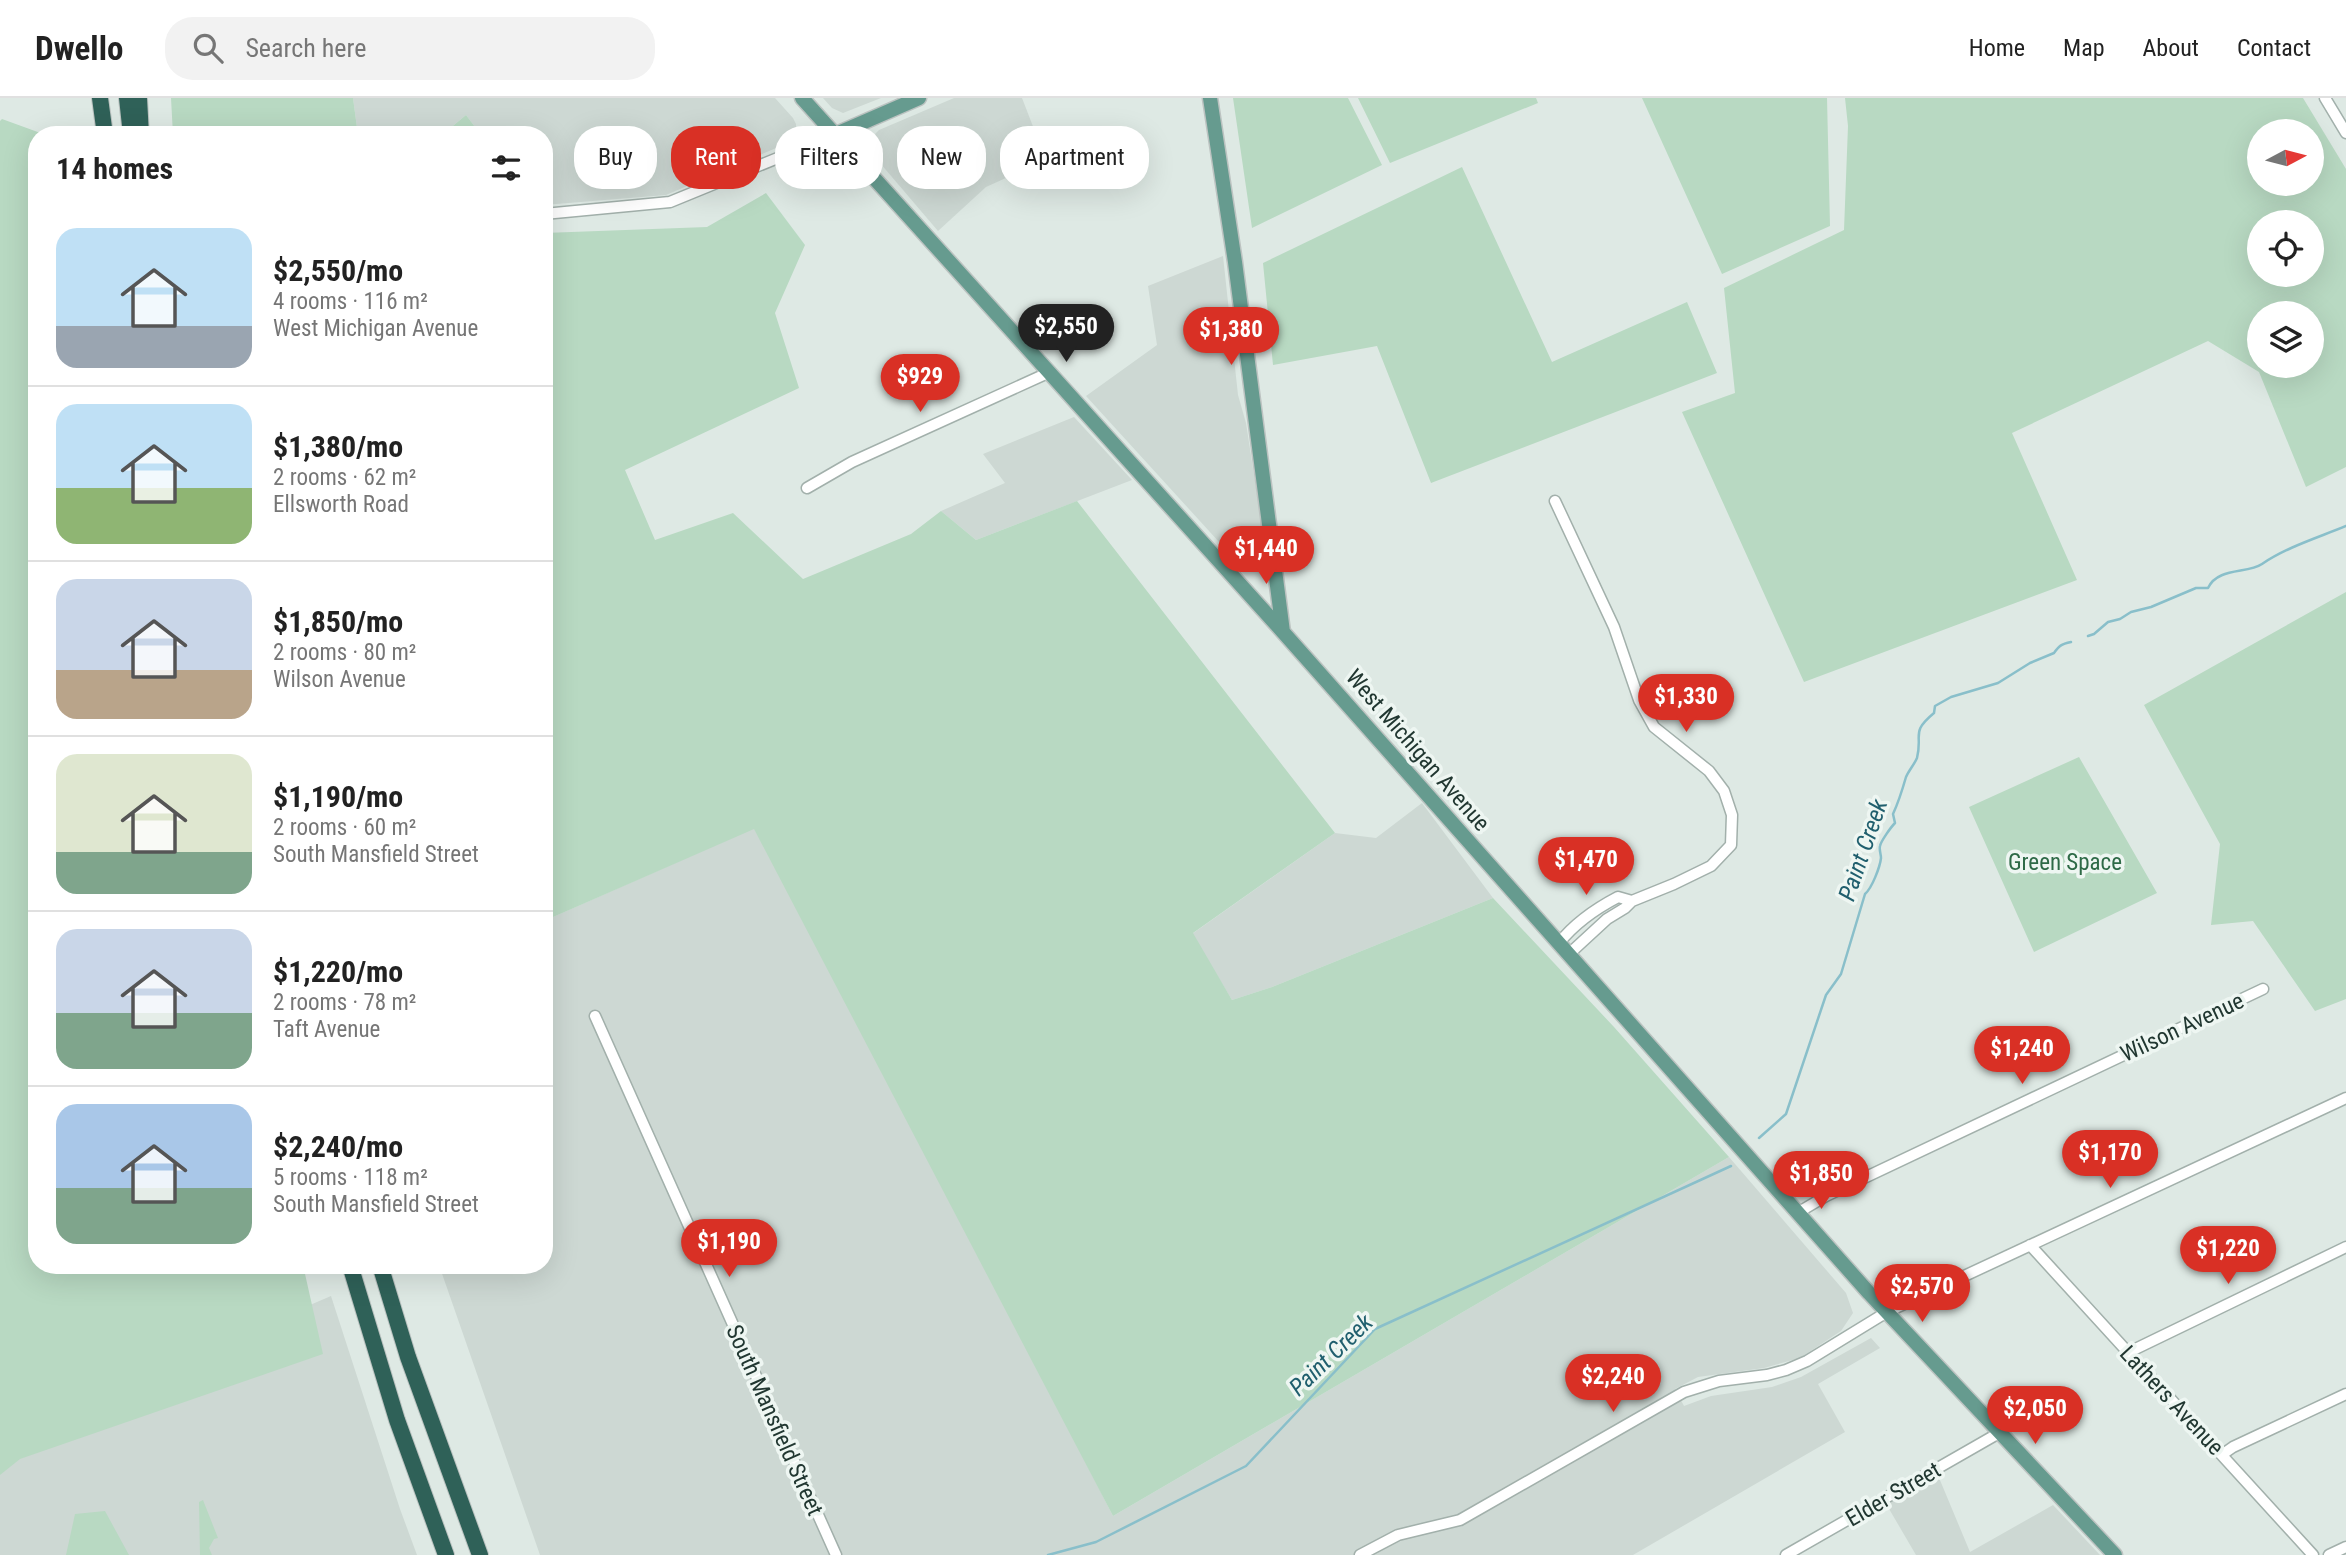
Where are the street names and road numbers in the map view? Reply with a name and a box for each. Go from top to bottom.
street label: West Michigan Avenue [1340,664,1495,837]
street label: Wilson Avenue [2116,987,2248,1068]
street label: South Mansfield Street [720,1321,829,1520]
street label: Lathers Avenue [2114,1340,2229,1461]
street label: Elder Street [1841,1456,1946,1532]

